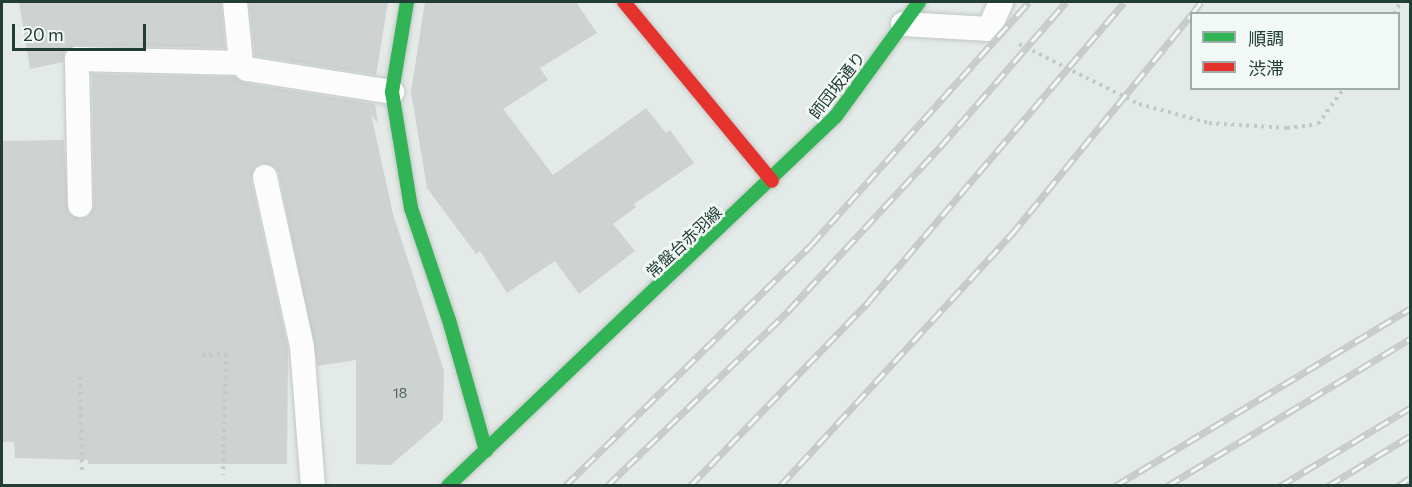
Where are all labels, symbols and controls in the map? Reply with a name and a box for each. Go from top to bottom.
scale bar [15,12,148,50]
legend [1190,12,1400,90]
text: 20 m [23,23,64,45]
text: 順調 [1248,27,1284,49]
street label: 師団坂通り [805,48,869,122]
text: 渋滞 [1248,57,1284,79]
street label: 常盤台赤羽線 [642,202,726,282]
house number: 18 [393,385,407,401]

